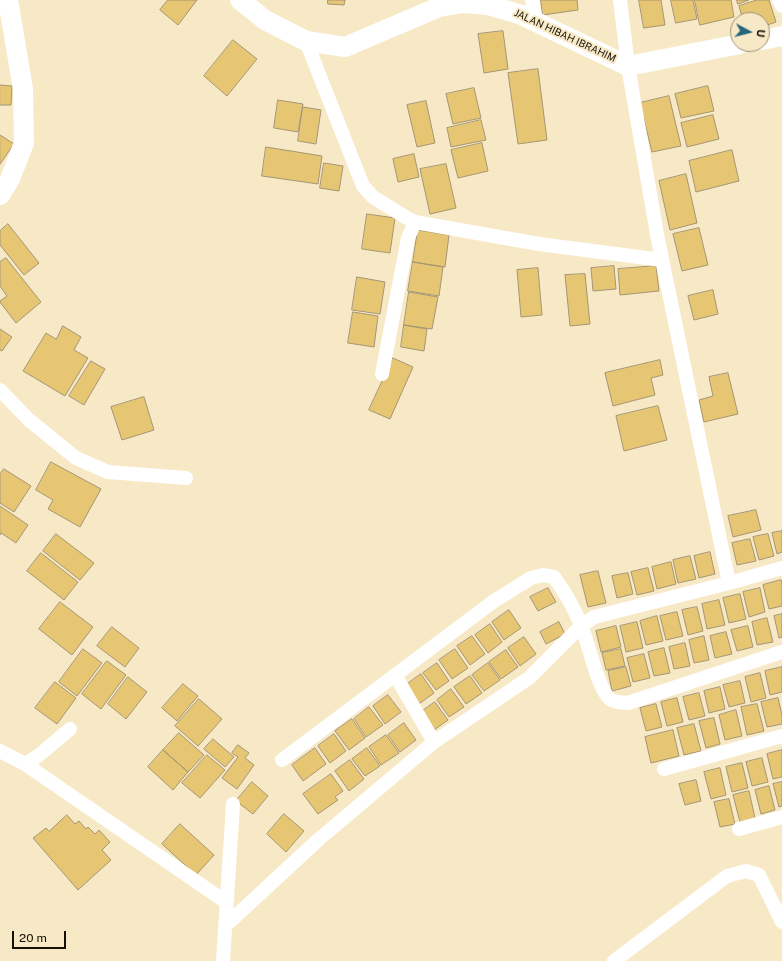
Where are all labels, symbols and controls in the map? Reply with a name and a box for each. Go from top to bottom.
street label: JALAN HIBAH IBRAHIM [512,7,618,65]
north arrow [730,12,770,52]
text: U [754,29,767,38]
scale bar [14,923,68,949]
text: 20 m [19,931,47,945]

